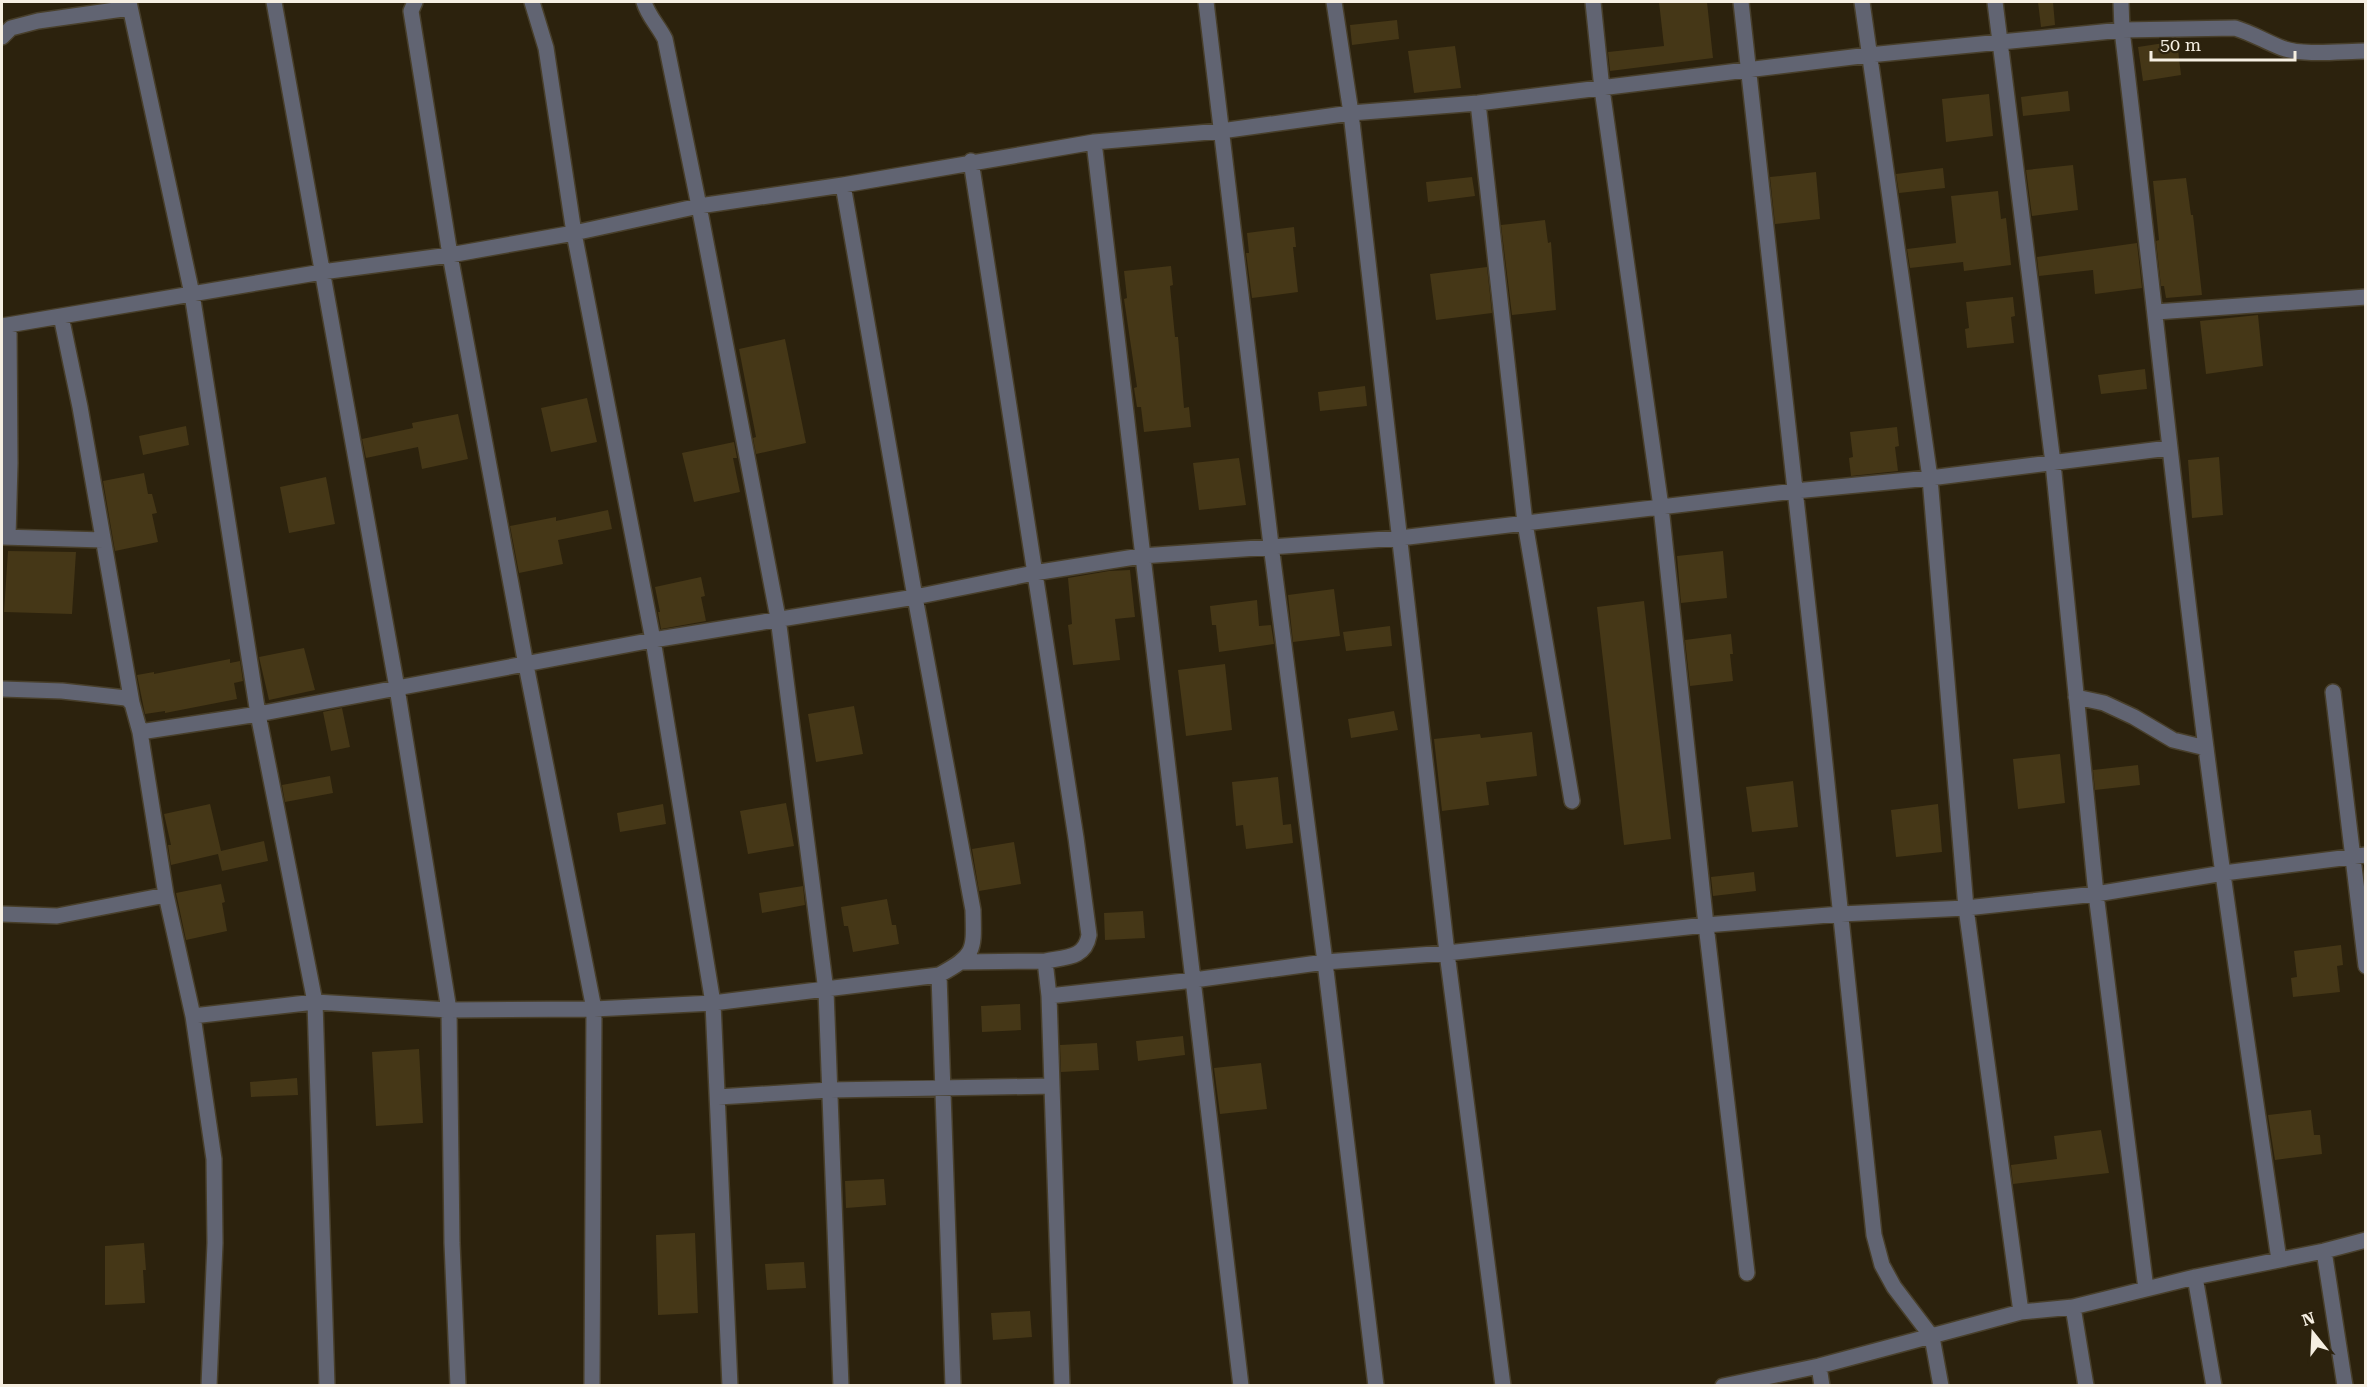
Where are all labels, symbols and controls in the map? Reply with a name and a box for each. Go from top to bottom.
scale bar [2151,24,2295,62]
text: 50 m [2160,34,2201,55]
north arrow [2283,1303,2343,1363]
text: N [2300,1308,2317,1330]

